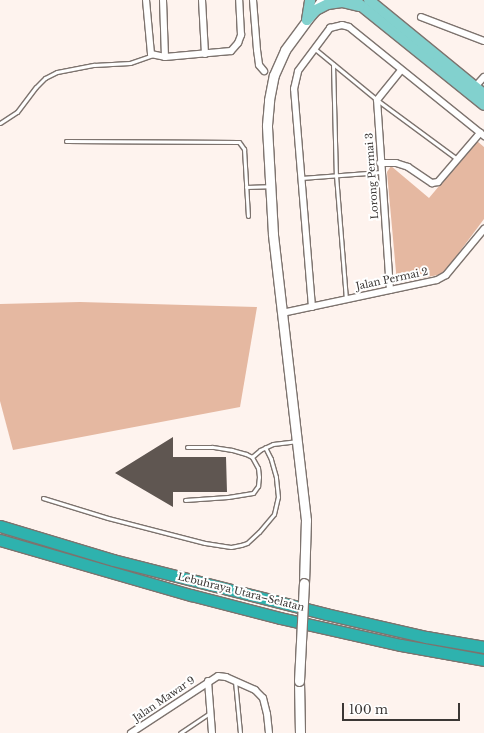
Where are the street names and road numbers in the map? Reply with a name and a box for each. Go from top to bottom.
street label: Lorong Permai 3 [363,132,381,220]
street label: Jalan Permai 2 [355,265,429,293]
street label: Lebuhraya Utara–Selatan [176,570,306,614]
street label: Jalan Mawar 9 [131,674,197,724]

